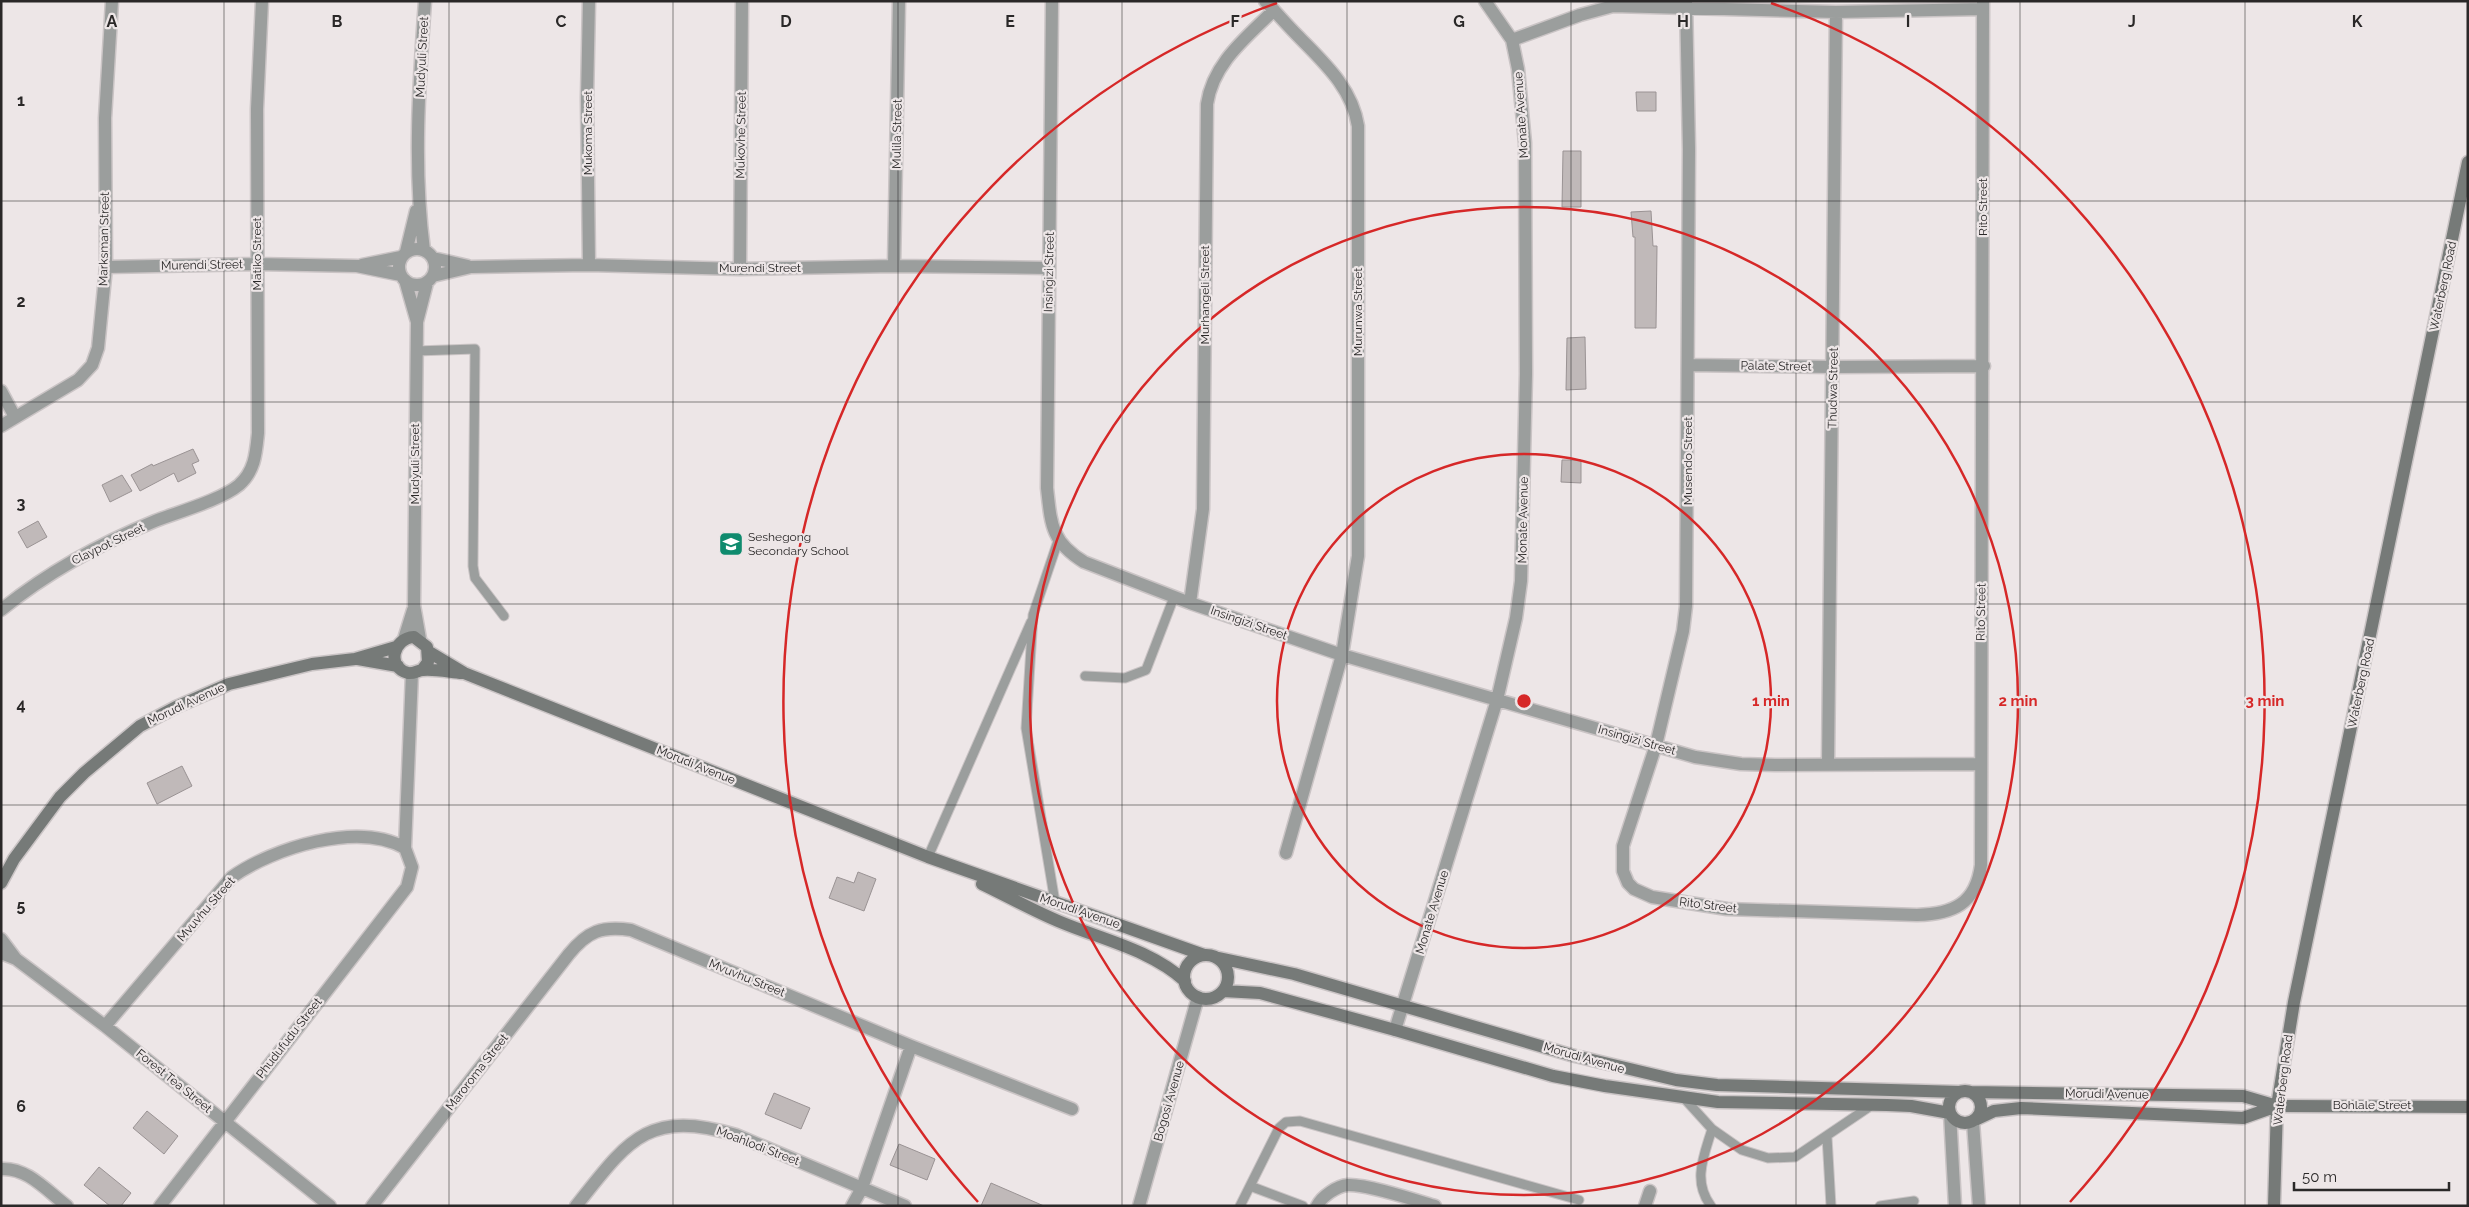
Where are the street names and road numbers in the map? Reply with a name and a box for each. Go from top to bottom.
street label: Mudyuli Street [413,16,431,98]
street label: Monate Avenue [1511,71,1531,159]
street label: Mukoma Street [581,91,595,175]
street label: Mukovhe Street [733,91,749,179]
street label: Mulila Street [889,99,905,169]
street label: Rito Street [1976,178,1990,236]
street label: Marksman Street [96,192,112,286]
street label: Matiko Street [250,217,264,291]
street label: Insingizi Street [1041,232,1057,312]
street label: Waterberg Road [2427,240,2459,332]
street label: Murhangeli Street [1198,245,1212,345]
street label: Murendi Street [161,257,243,273]
street label: Murendi Street [719,261,801,275]
street label: Murunwa Street [1351,268,1365,356]
street label: Thudwa Street [1825,347,1841,429]
street label: Palate Street [1740,358,1812,374]
street label: Musendo Street [1681,417,1695,505]
street label: Mudyuli Street [408,424,422,504]
street label: Monate Avenue [1515,476,1531,564]
street label: Claypot Street [69,520,147,568]
street label: Rito Street [1973,583,1989,641]
street label: Insingizi Street [1209,603,1289,643]
street label: Waterberg Road [2345,637,2377,729]
street label: Morudi Avenue [145,680,227,728]
street label: Insingizi Street [1596,722,1678,758]
street label: Morudi Avenue [655,743,737,787]
street label: Monate Avenue [1413,868,1451,956]
street label: Mvuvhu Street [174,874,238,944]
street label: Morudi Avenue [1038,891,1122,931]
street label: Rito Street [1678,895,1738,915]
street label: Mvuvhu Street [707,956,787,1000]
street label: Phudufudu Street [253,995,325,1081]
street label: Maroroma Street [443,1031,511,1113]
street label: Waterberg Road [2270,1034,2296,1126]
street label: Morudi Avenue [1542,1040,1626,1076]
street label: Forest Tea Street [133,1046,215,1116]
street label: Bogosi Avenue [1151,1059,1187,1143]
street label: Morudi Avenue [2065,1086,2149,1102]
street label: Bohlale Street [2333,1098,2411,1112]
street label: Moahlodi Street [714,1124,802,1168]

